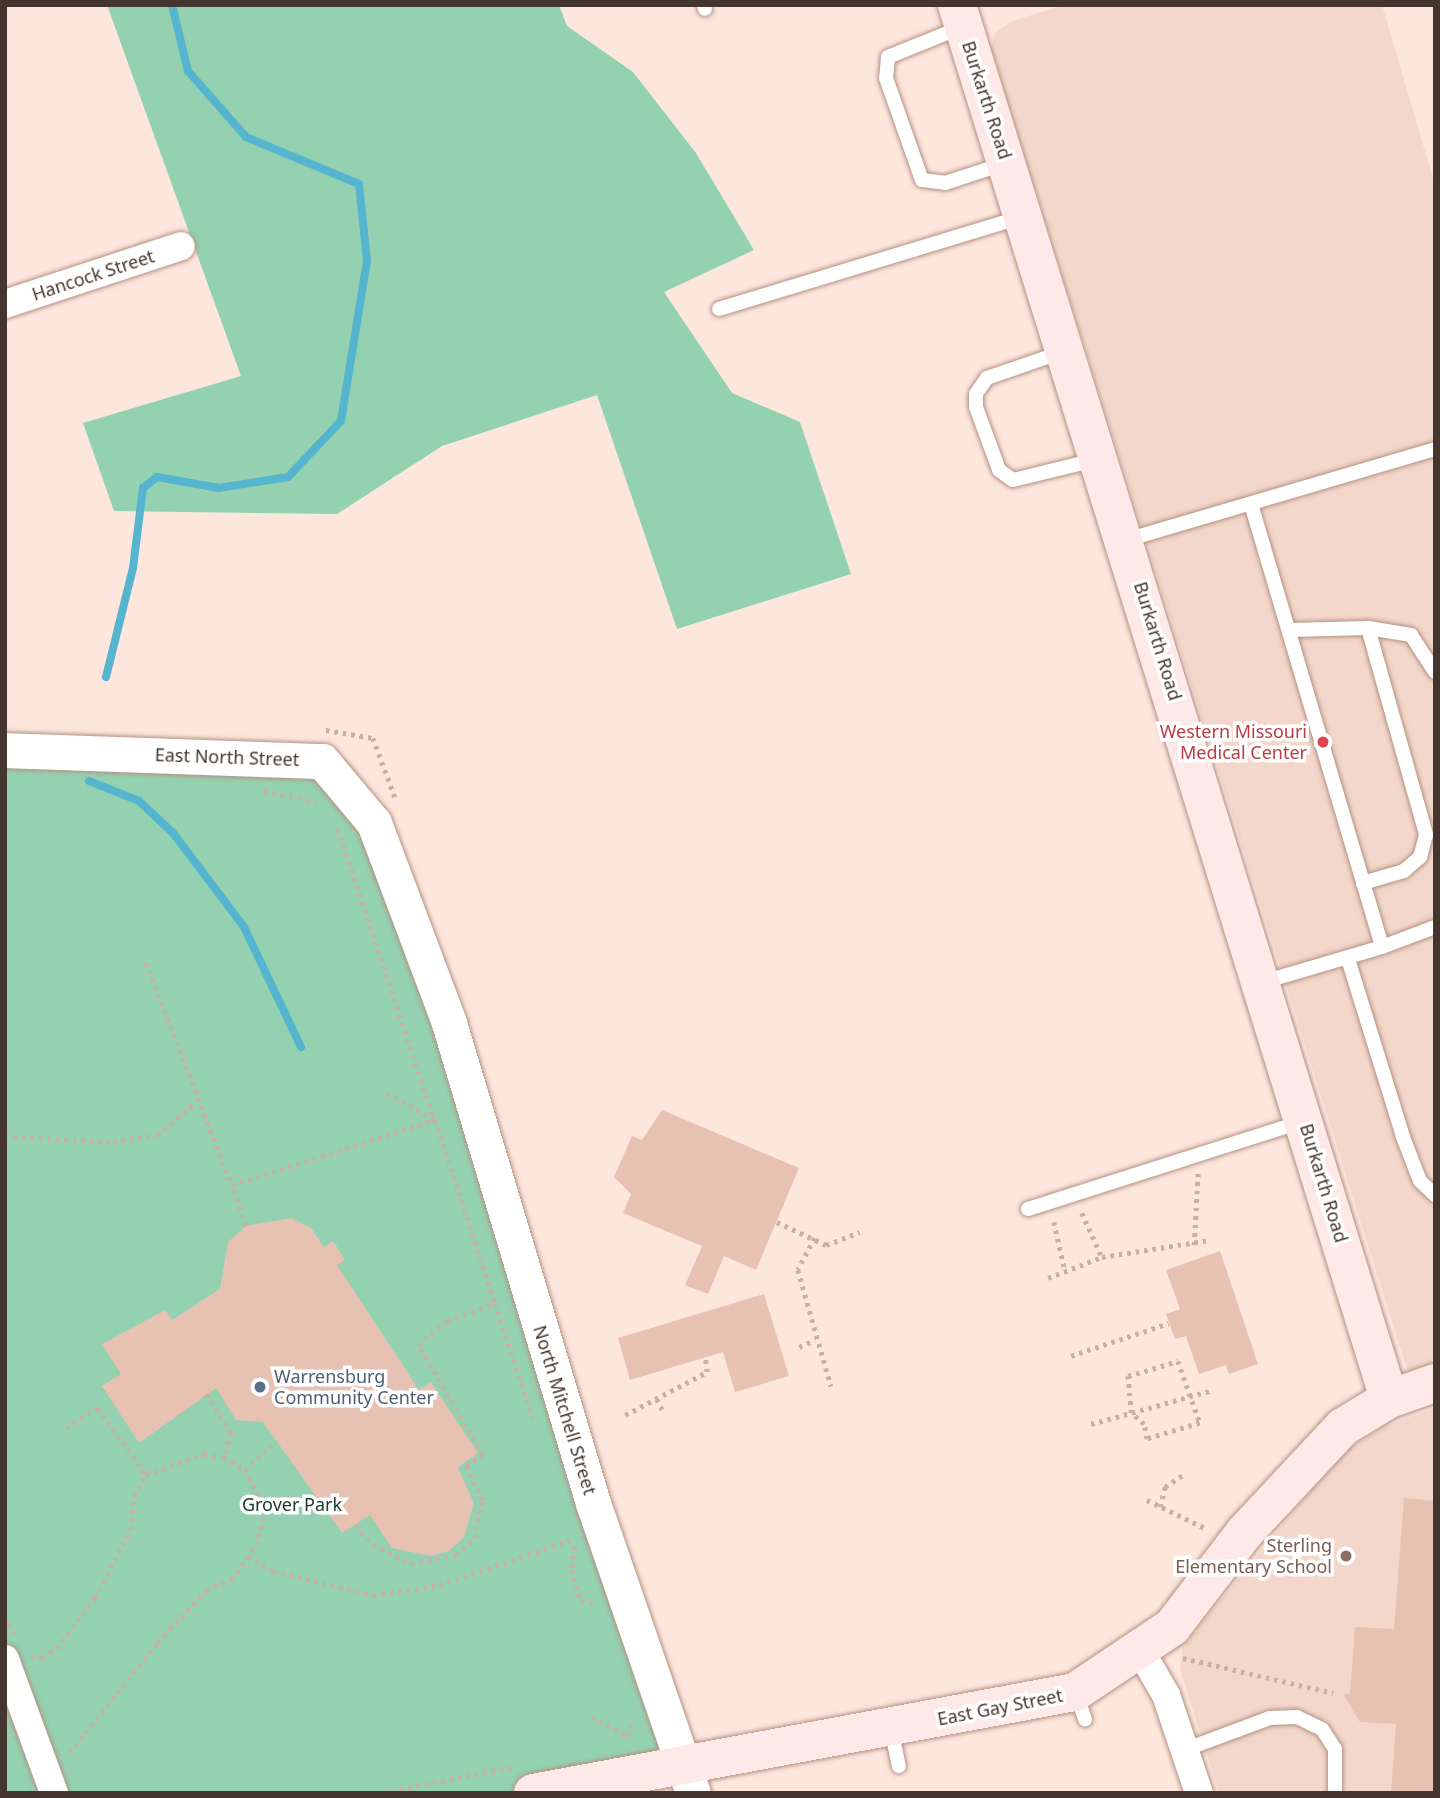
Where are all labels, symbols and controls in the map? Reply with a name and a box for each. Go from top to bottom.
street label: Burkarth Road [958,38,1016,162]
street label: Hancock Street [29,245,157,305]
street label: Burkarth Road [1130,579,1186,703]
place label: Western Missouri Medical Center [1160,721,1307,764]
marker: Western Missouri Medical Center [1313,732,1333,752]
street label: East North Street [154,744,300,770]
street label: Burkarth Road [1296,1121,1352,1245]
street label: North Mitchell Street [529,1323,601,1497]
place label: Warrensburg Community Center [274,1366,434,1408]
marker: Warrensburg Community Center [252,1379,268,1395]
park label: Grover Park [242,1493,342,1515]
place label: Sterling Elementary School [1175,1535,1332,1578]
marker: Sterling Elementary School [1338,1548,1354,1564]
street label: East Gay Street [935,1684,1065,1730]

